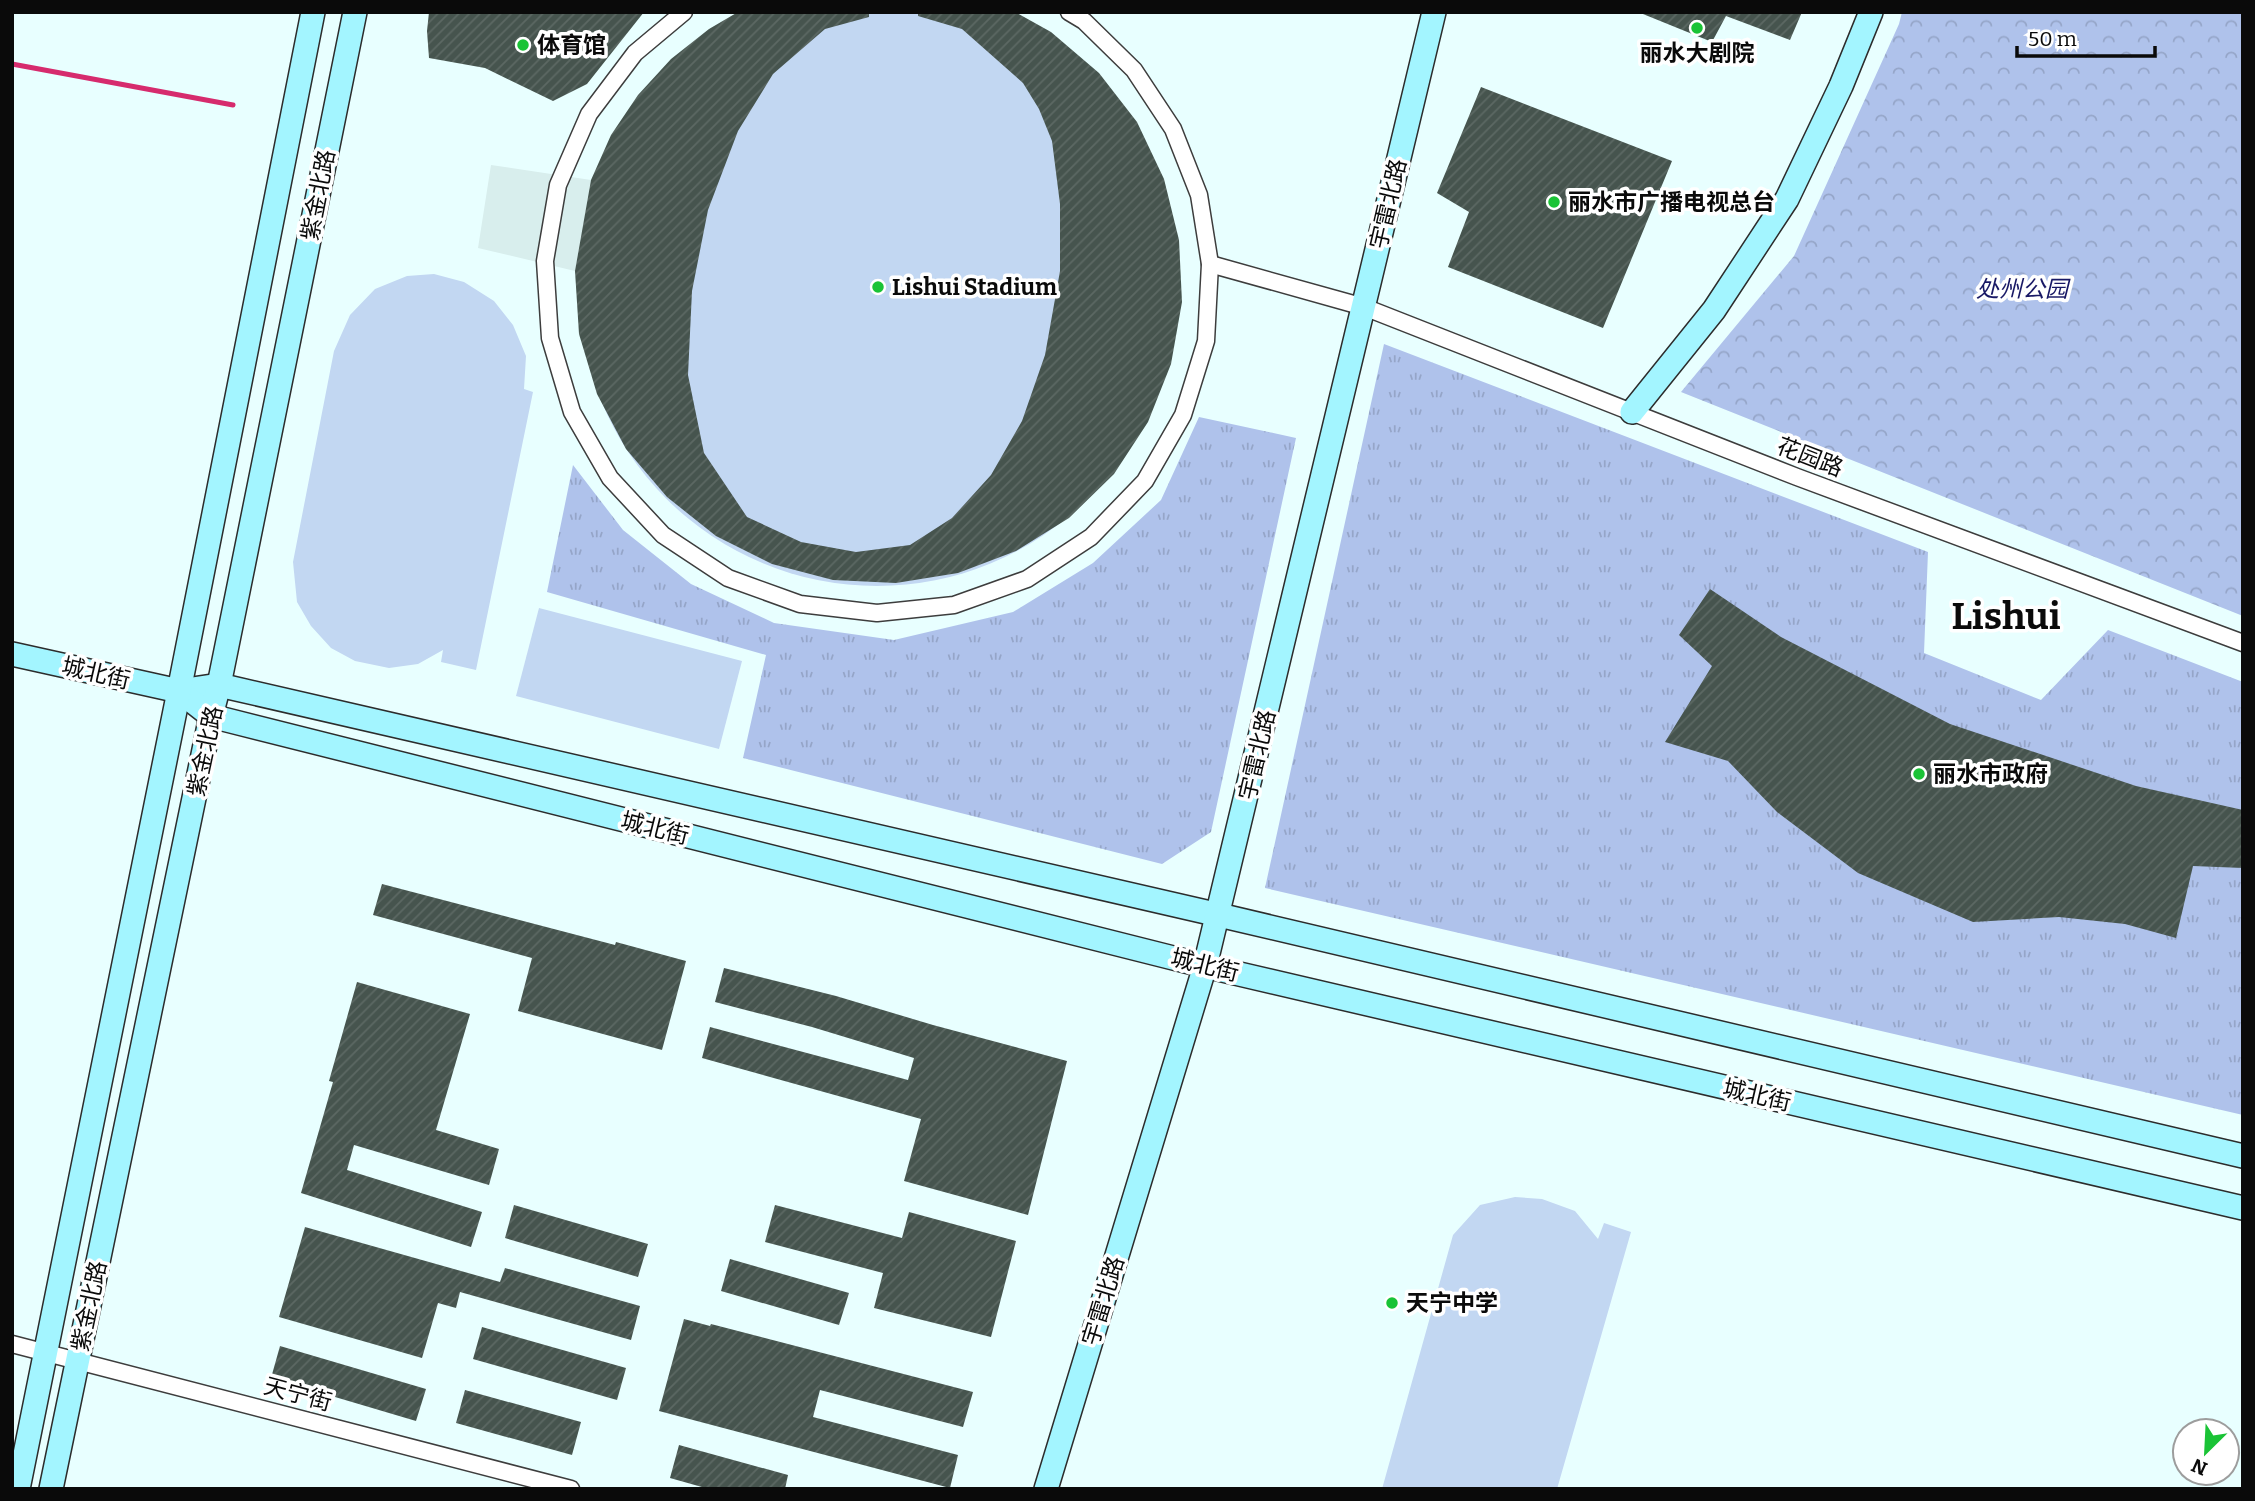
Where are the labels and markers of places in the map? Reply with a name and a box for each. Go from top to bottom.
marker: 丽水大剧院 [1689,20,1705,36]
place label: 体育馆 [537,31,606,59]
marker: 体育馆 [515,37,531,53]
place label: 丽水大剧院 [1640,39,1755,67]
place label: 丽水市广播电视总台 [1568,188,1775,216]
marker: 丽水市广播电视总台 [1546,194,1562,210]
place label: Lishui Stadium [892,273,1057,301]
marker: Lishui Stadium [870,279,886,295]
place label: 丽水市政府 [1933,760,2048,788]
marker: 丽水市政府 [1911,766,1927,782]
place label: 天宁中学 [1406,1289,1498,1317]
marker: 天宁中学 [1384,1295,1400,1311]

